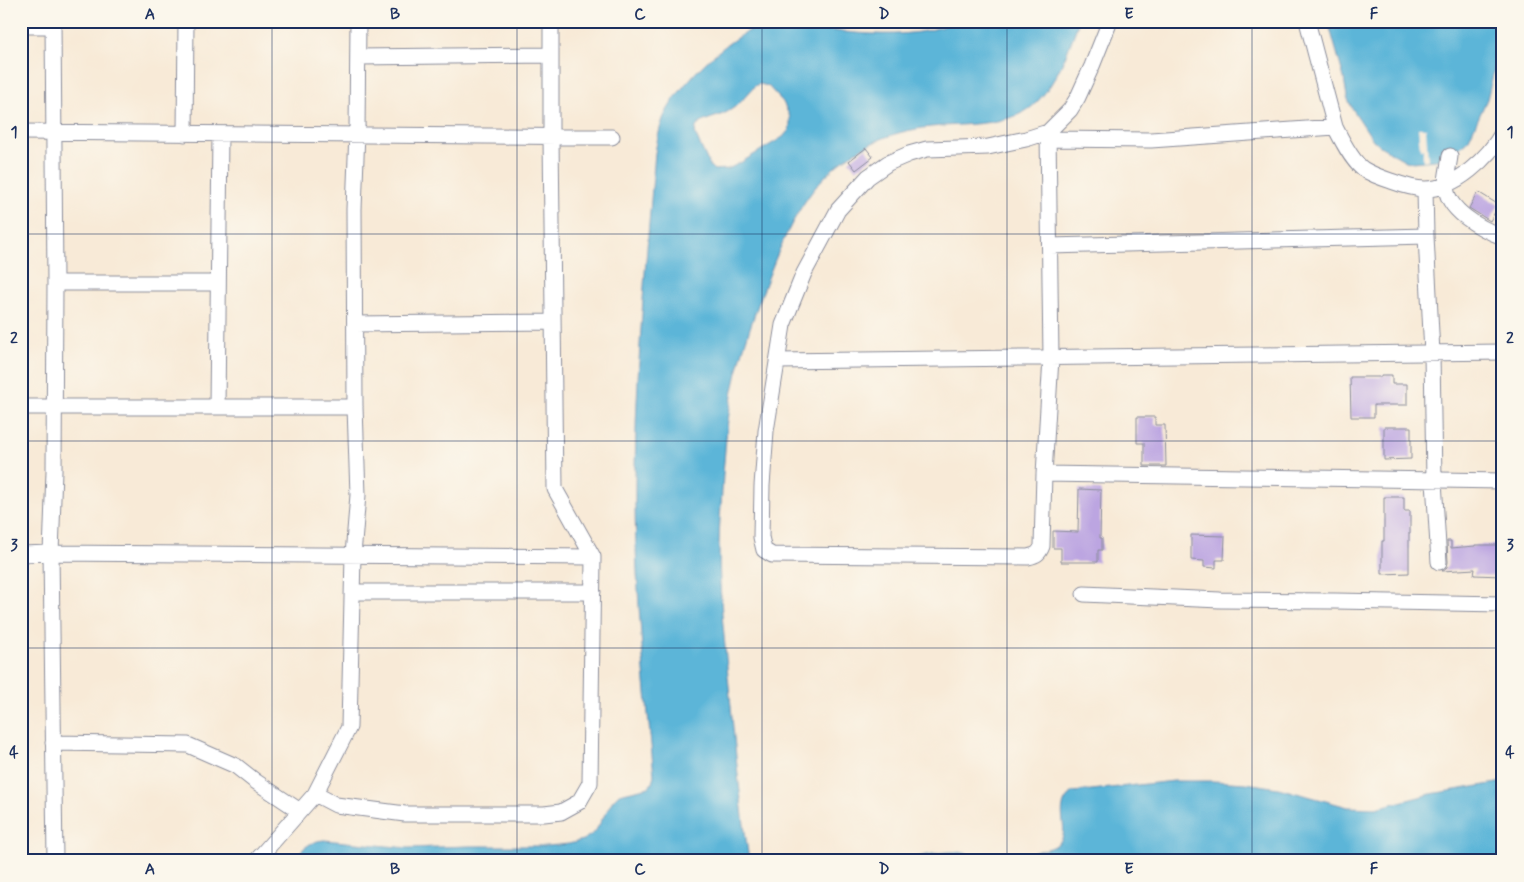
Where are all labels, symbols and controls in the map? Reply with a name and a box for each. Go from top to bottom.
text: A [145,4,155,25]
text: B [390,4,400,25]
text: C [634,4,646,25]
text: D [878,4,890,25]
text: E [1124,4,1134,25]
text: F [1370,4,1379,25]
text: 1 [10,122,18,143]
text: 1 [1506,122,1514,143]
text: 2 [10,328,18,349]
text: 2 [1506,328,1514,349]
text: 3 [10,535,18,556]
text: 3 [1506,535,1514,556]
text: 4 [9,742,19,763]
text: 4 [1505,742,1515,763]
text: A [145,859,155,880]
text: B [390,859,400,880]
text: C [634,859,646,880]
text: D [878,859,890,880]
text: E [1124,859,1134,880]
text: F [1370,859,1379,880]

